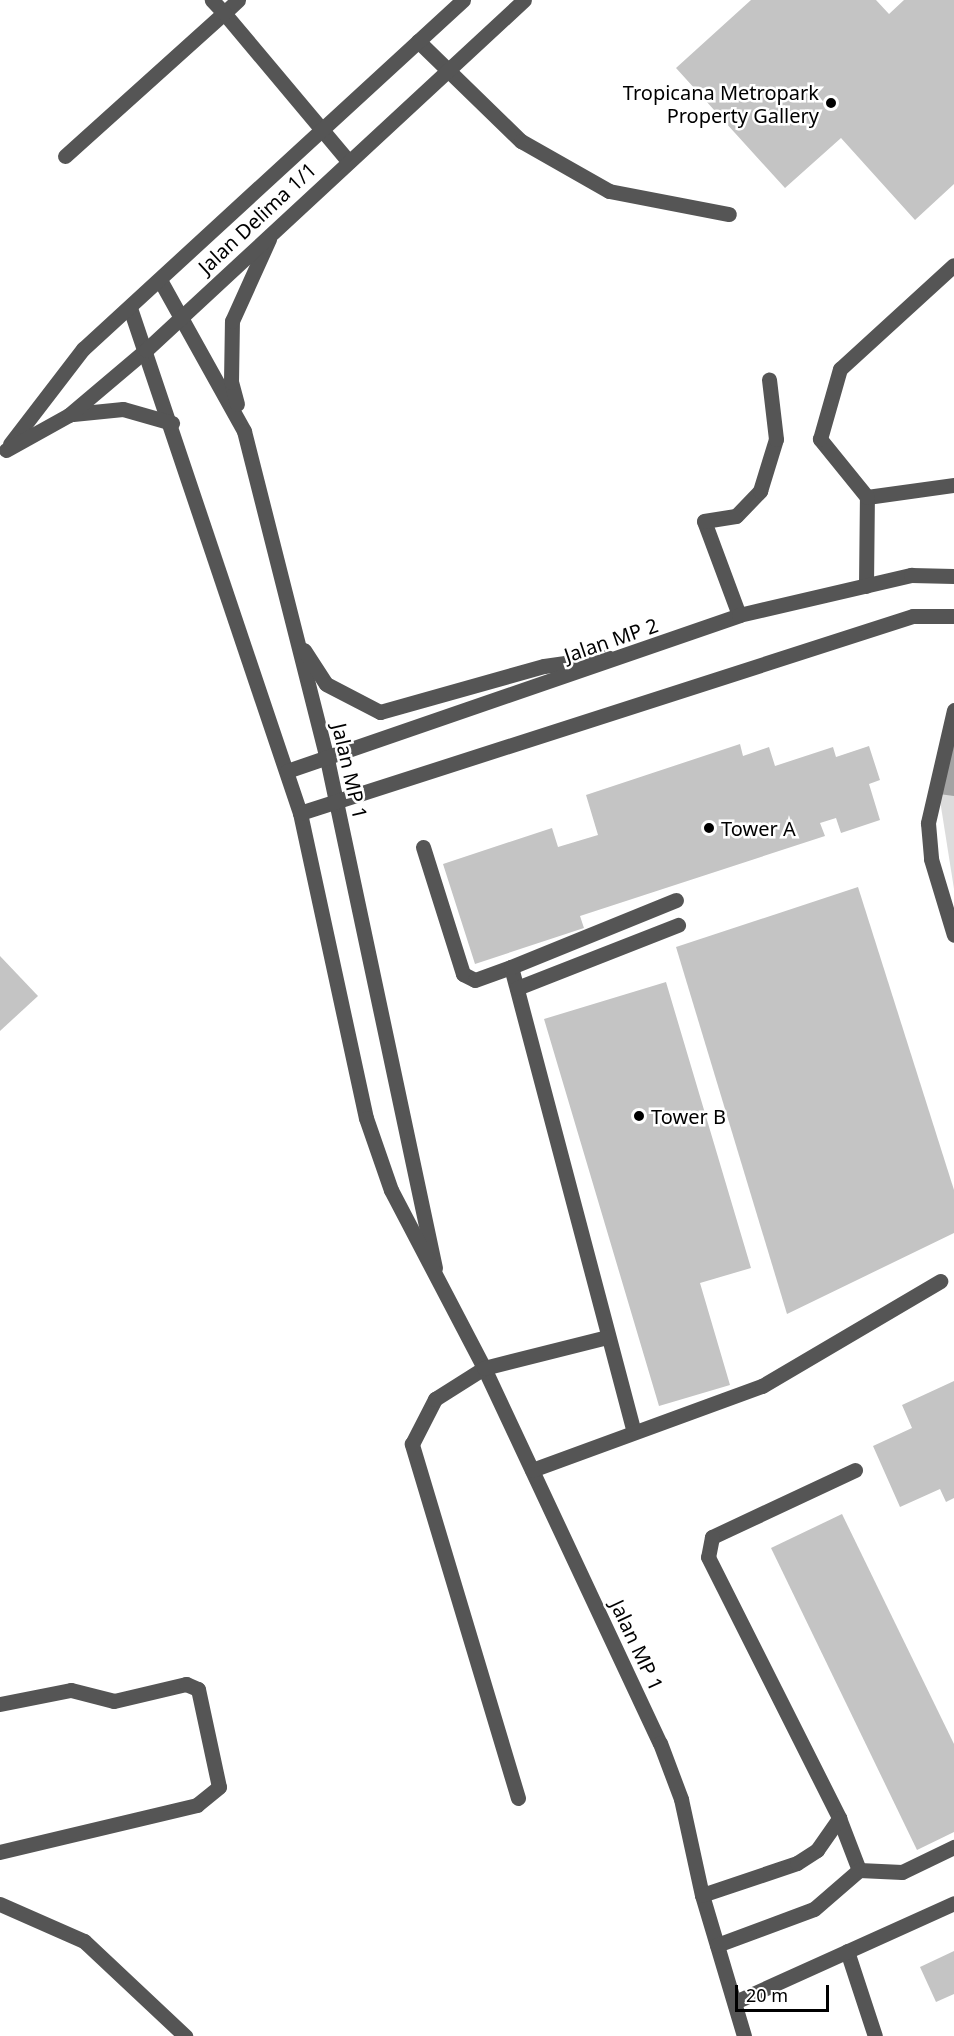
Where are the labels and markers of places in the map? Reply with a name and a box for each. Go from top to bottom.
place label: Tropicana Metropark Property Gallery [623,80,819,127]
marker: Tropicana Metropark Property Gallery [824,96,838,110]
place label: Tower A [721,816,796,840]
marker: Tower A [702,821,716,835]
place label: Tower B [651,1104,726,1128]
marker: Tower B [632,1109,646,1123]

